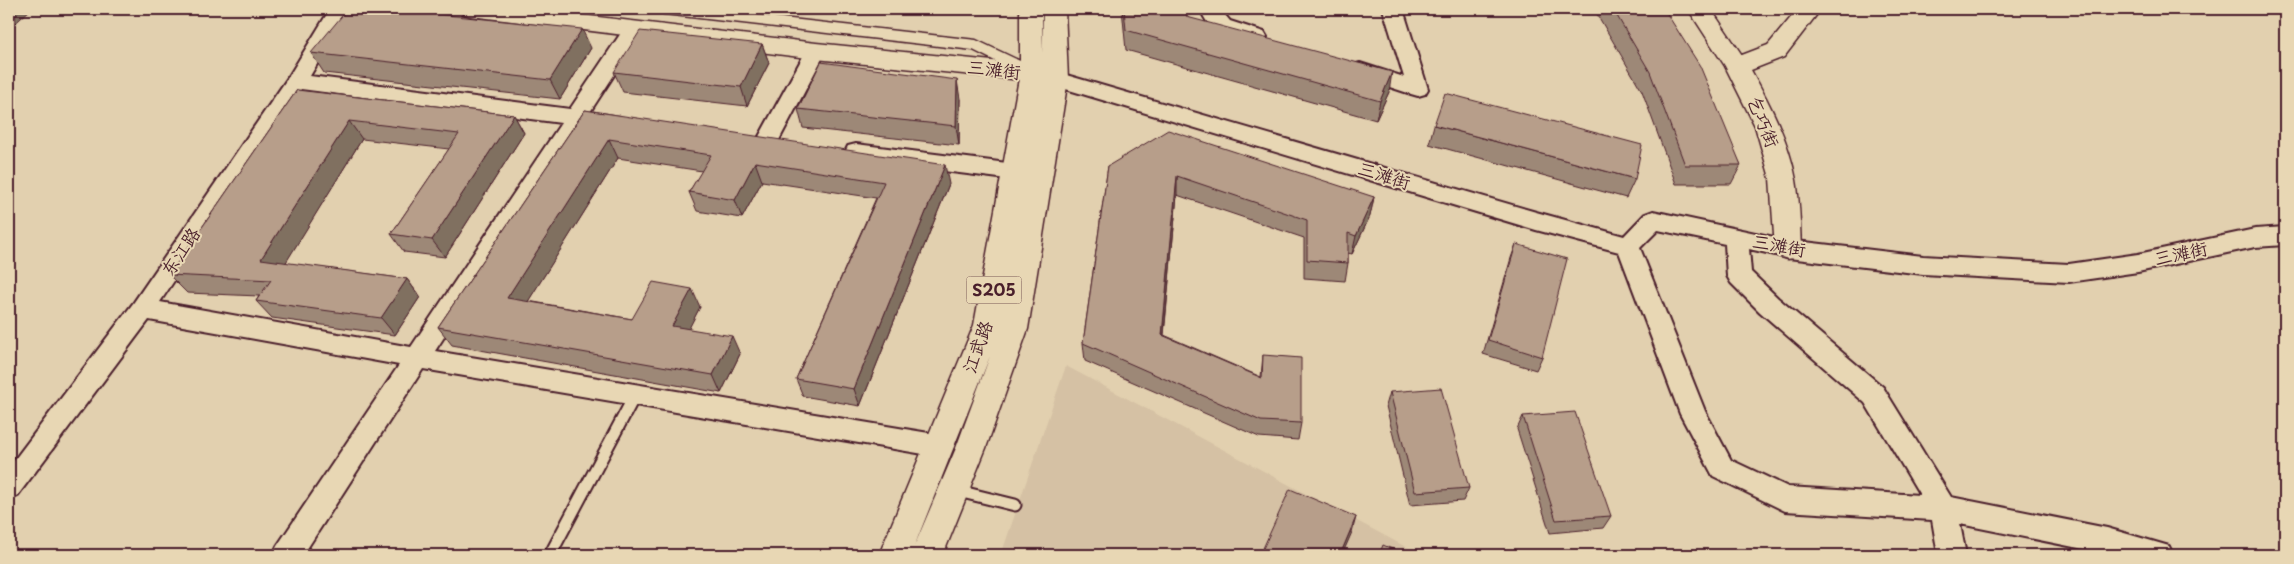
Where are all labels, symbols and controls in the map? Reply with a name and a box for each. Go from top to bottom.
street label: 三滩街 [966,52,1022,85]
street label: 乞巧街 [1742,91,1787,152]
street label: 三滩街 [1355,154,1414,195]
street label: 东江路 [153,221,206,281]
street label: 三滩街 [1750,227,1808,263]
street label: 三滩街 [2151,234,2210,271]
road number: S205 [966,276,1022,304]
street label: 江武路 [955,316,999,376]

